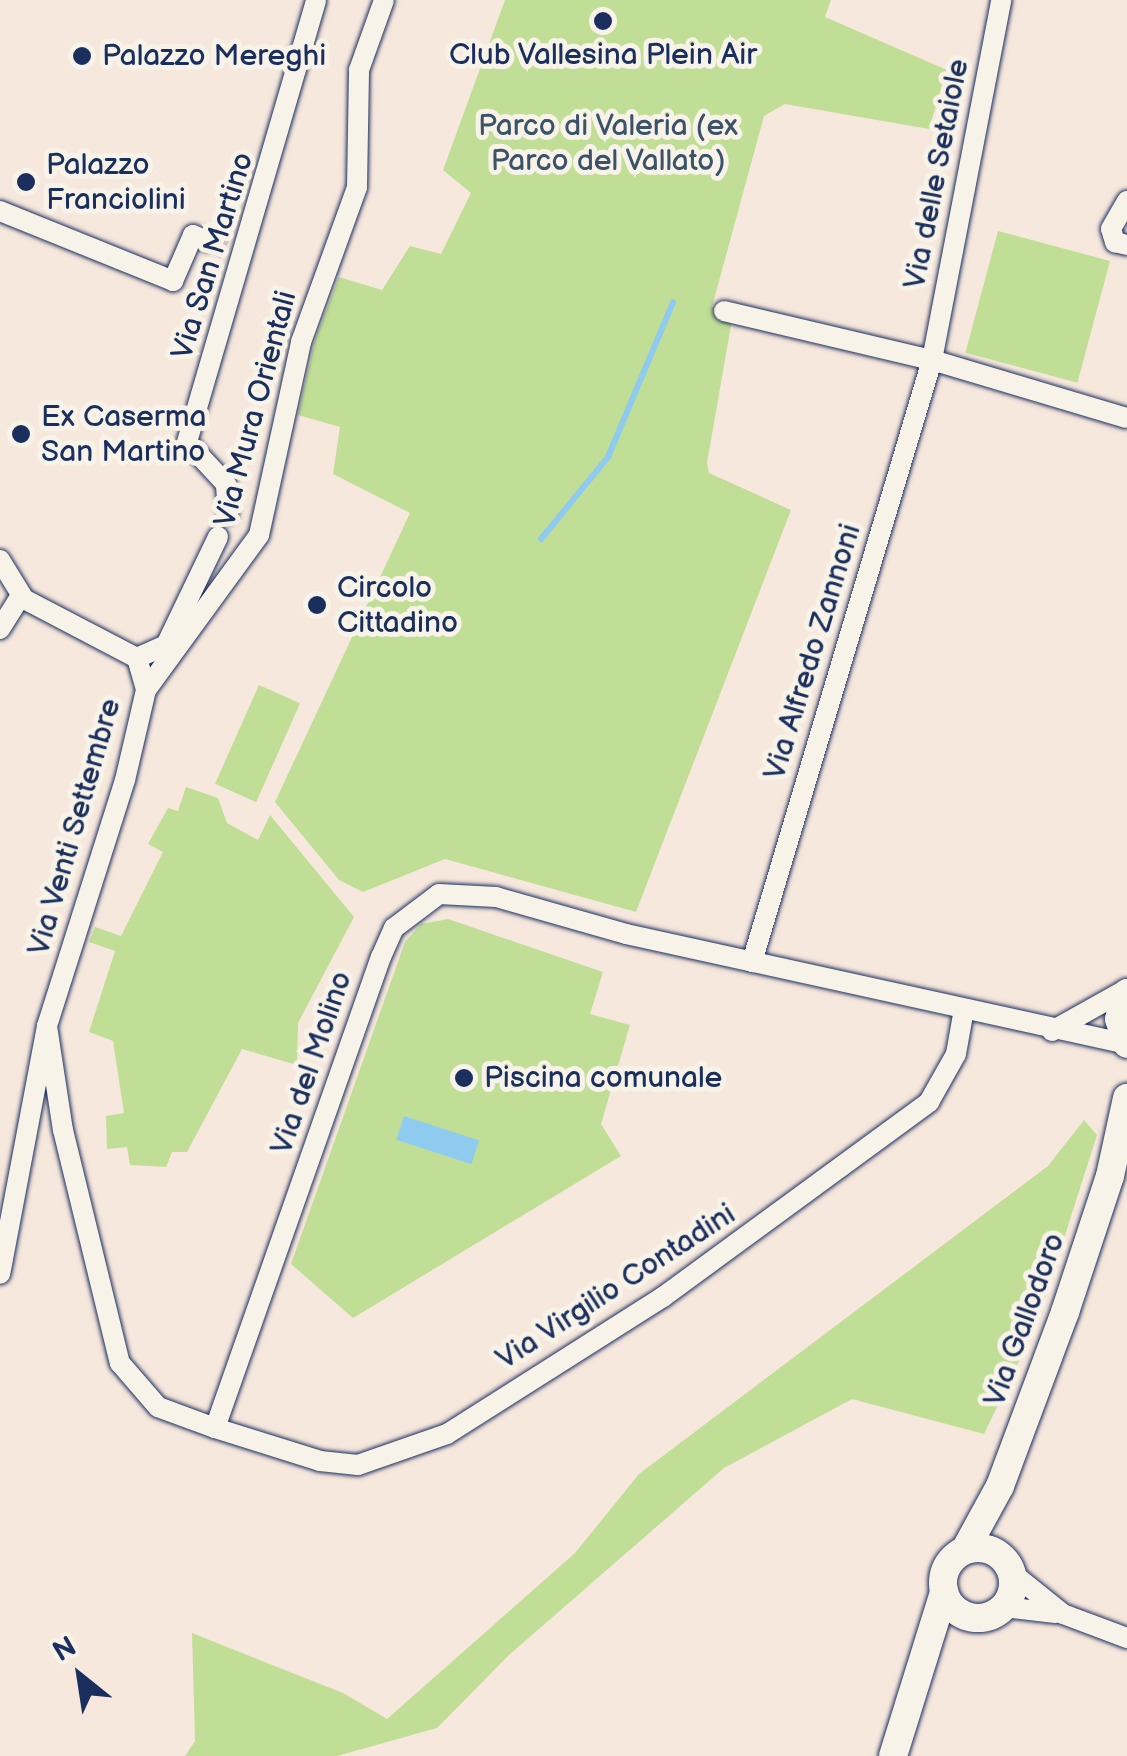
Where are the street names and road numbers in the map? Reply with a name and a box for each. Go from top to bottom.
street label: Via delle Setaiole [897,56,977,292]
street label: Via San Martino [164,148,262,364]
street label: Via Mura Orientali [207,287,305,531]
street label: Via Alfredo Zannoni [757,520,869,784]
street label: Via Venti Settembre [21,694,129,960]
street label: Via del Molino [264,967,360,1159]
street label: Via Virgilio Contadini [489,1196,743,1378]
street label: Via Gallodoro [977,1228,1073,1412]

